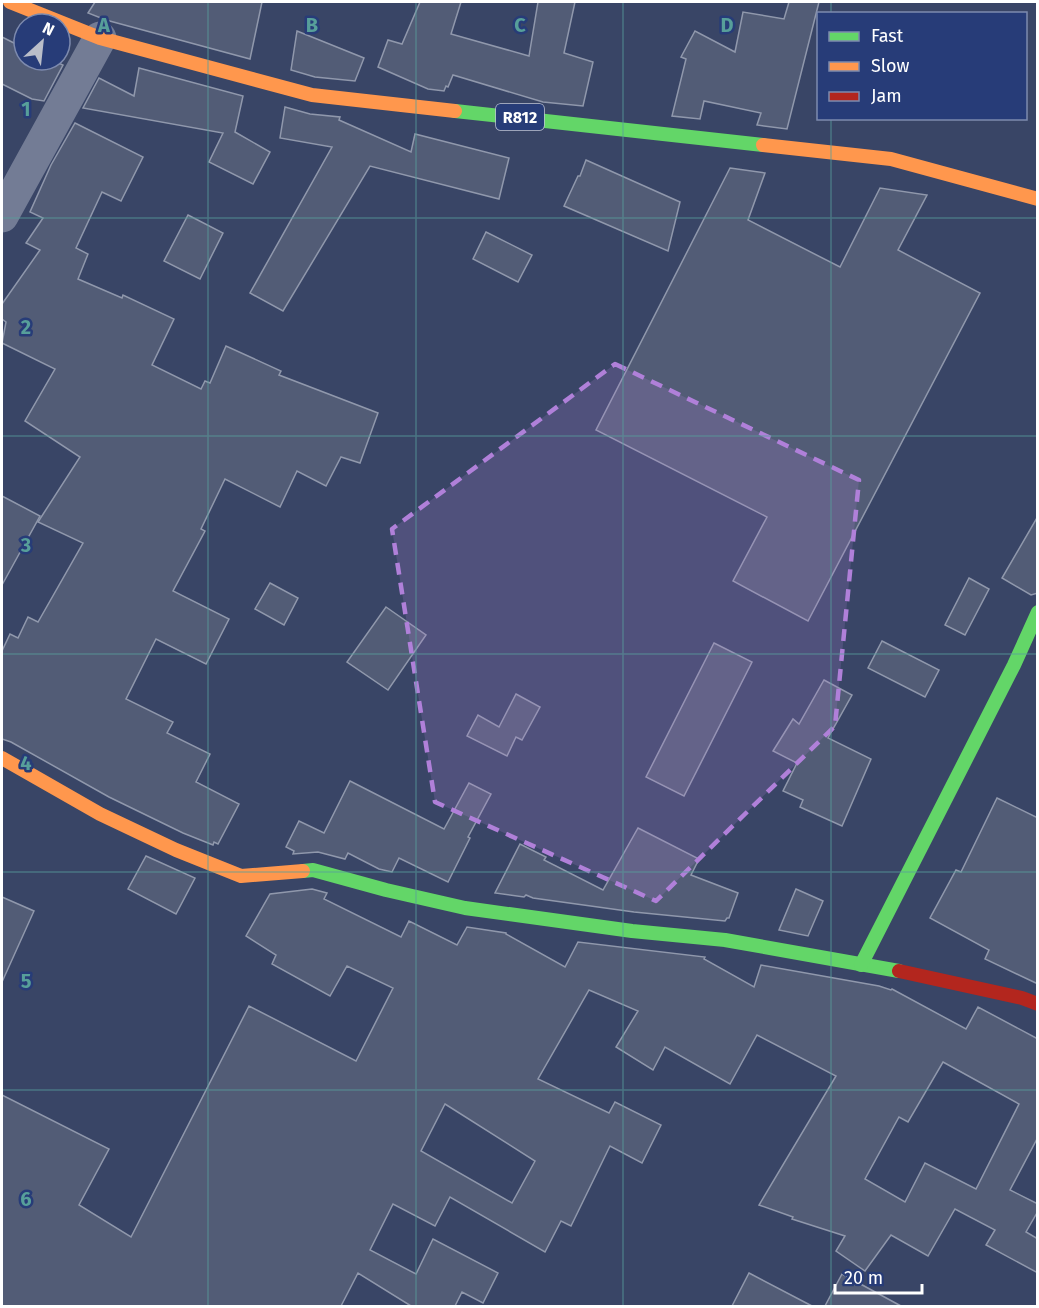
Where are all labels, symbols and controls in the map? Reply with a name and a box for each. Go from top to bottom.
north arrow [12,12,72,72]
legend [817,12,1027,120]
text: A [97,13,111,37]
text: B [306,13,318,37]
text: C [514,13,526,37]
text: D [720,13,734,37]
text: N [40,18,58,40]
text: Fast [871,25,904,47]
text: Slow [871,55,910,77]
text: Jam [871,85,902,107]
text: 1 [21,97,31,121]
road number: R812 [496,104,544,130]
text: 2 [21,315,31,339]
text: 3 [20,533,31,557]
text: 4 [20,751,32,775]
text: 5 [21,969,32,993]
text: 6 [20,1187,32,1211]
scale bar [835,1257,922,1295]
text: 20 m [844,1267,883,1289]

